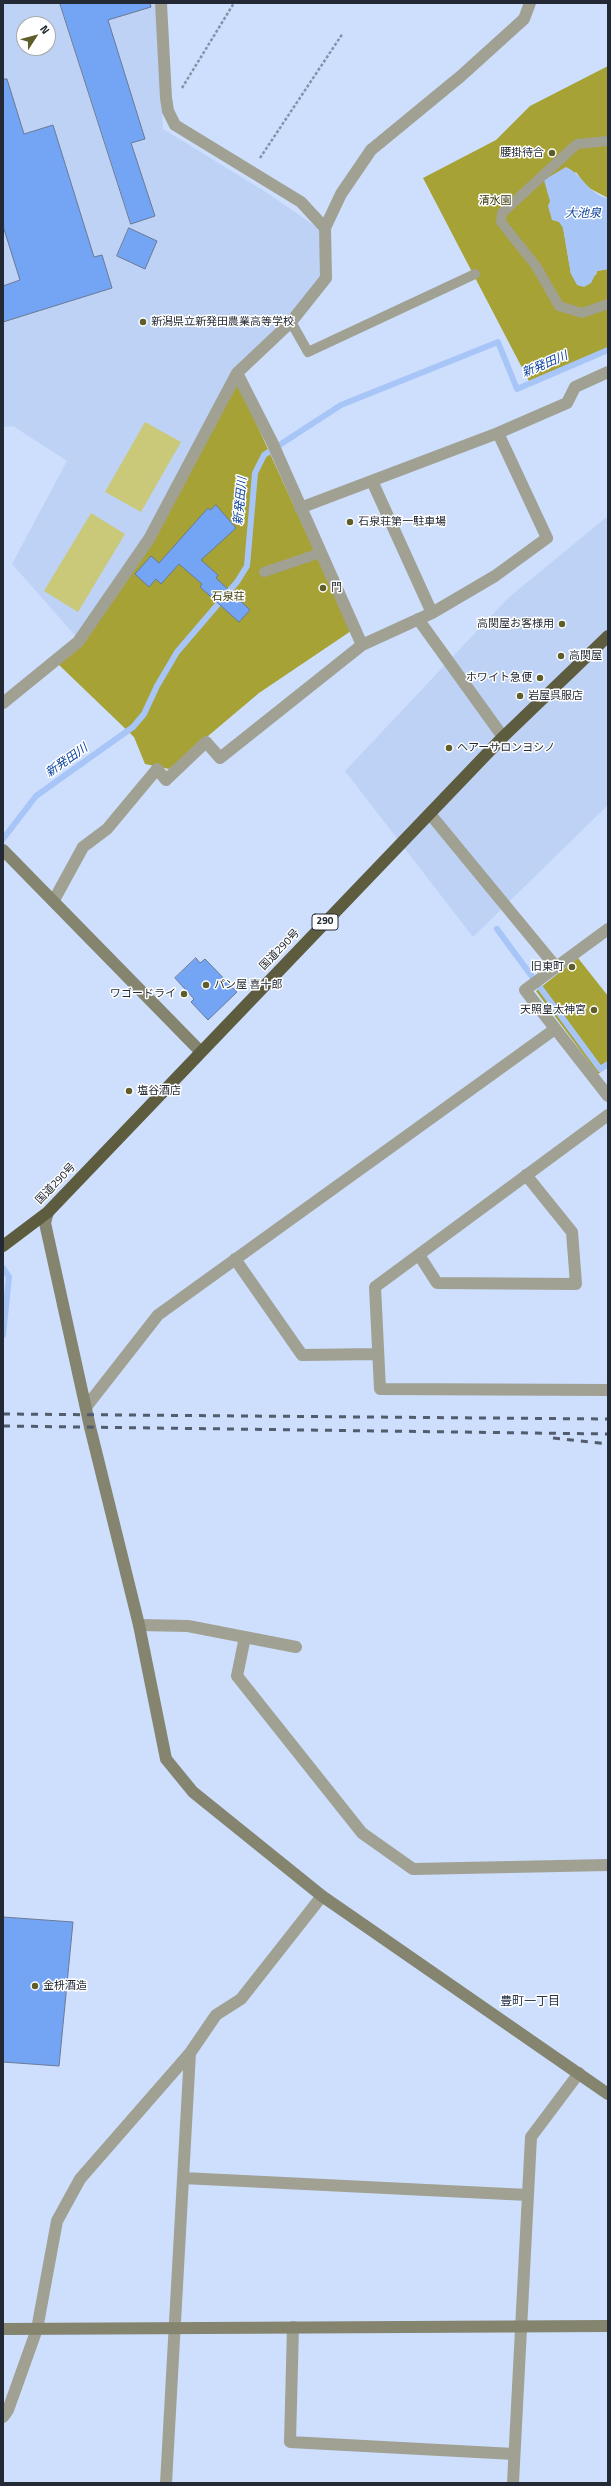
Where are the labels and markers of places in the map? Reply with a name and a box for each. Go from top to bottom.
place label: 腰掛待合 [500,146,544,160]
marker: 腰掛待合 [547,148,557,158]
place label: 新潟県立新発田農業高等学校 [151,315,294,329]
marker: 新潟県立新発田農業高等学校 [138,317,148,327]
place label: 石泉荘第一駐車場 [358,515,446,529]
marker: 石泉荘第一駐車場 [345,517,355,527]
place label: 門 [331,581,342,595]
marker: 門 [318,583,328,593]
place label: 高関屋お客様用 [477,617,554,631]
marker: 高関屋お客様用 [557,619,567,629]
place label: 高関屋 [569,649,602,663]
marker: 高関屋 [556,651,566,661]
place label: ホワイト急便 [466,671,532,685]
marker: ホワイト急便 [535,673,545,683]
place label: 岩屋呉服店 [528,689,583,703]
marker: 岩屋呉服店 [515,691,525,701]
place label: ヘアーサロンヨシノ [457,741,555,755]
marker: ヘアーサロンヨシノ [444,743,454,753]
place label: 旧東町 [531,960,564,974]
marker: 旧東町 [567,962,577,972]
place label: パン屋 喜十郎 [214,978,282,992]
marker: パン屋 喜十郎 [201,980,211,990]
place label: ワゴードライ [110,987,176,1001]
marker: ワゴードライ [179,989,189,999]
place label: 天照皇太神宮 [520,1003,586,1017]
marker: 天照皇太神宮 [589,1005,599,1015]
place label: 塩谷酒店 [137,1084,181,1098]
marker: 塩谷酒店 [124,1086,134,1096]
place label: 金枡酒造 [43,1979,87,1993]
marker: 金枡酒造 [30,1981,40,1991]

